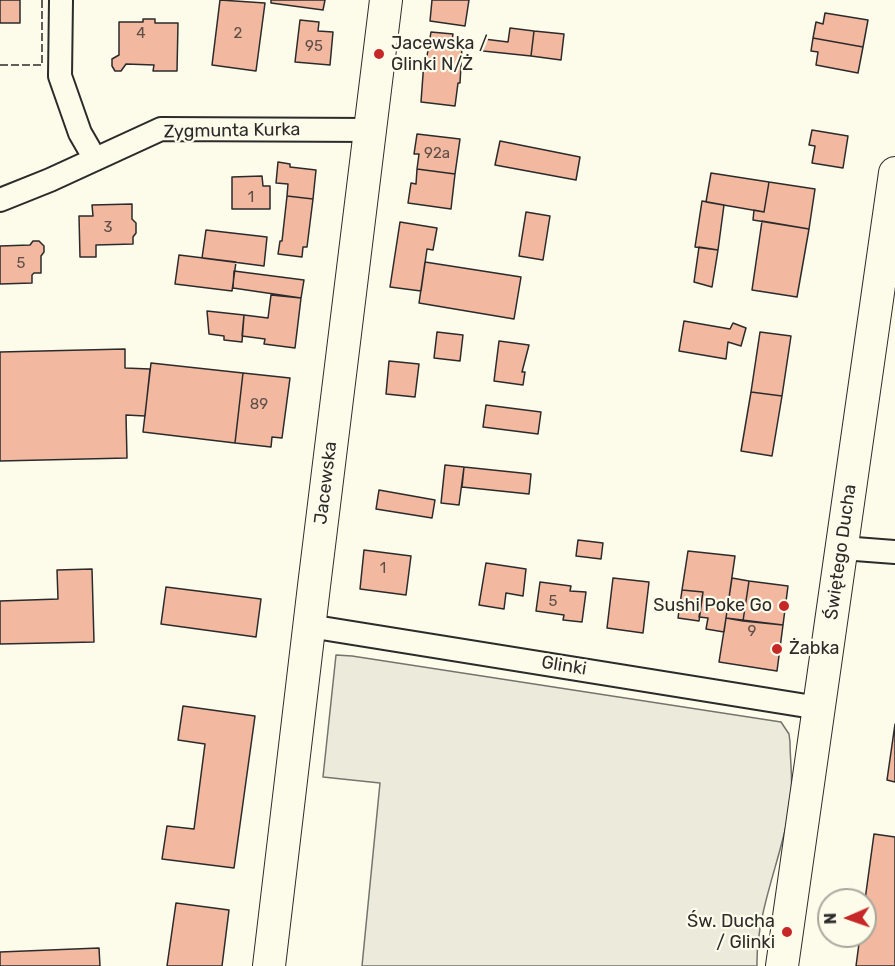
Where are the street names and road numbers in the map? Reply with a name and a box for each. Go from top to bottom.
street label: Zygmunta Kurka [163,119,301,143]
street label: Jacewska [310,440,342,526]
street label: Świętego Ducha [821,483,861,621]
street label: Glinki [540,652,588,680]

